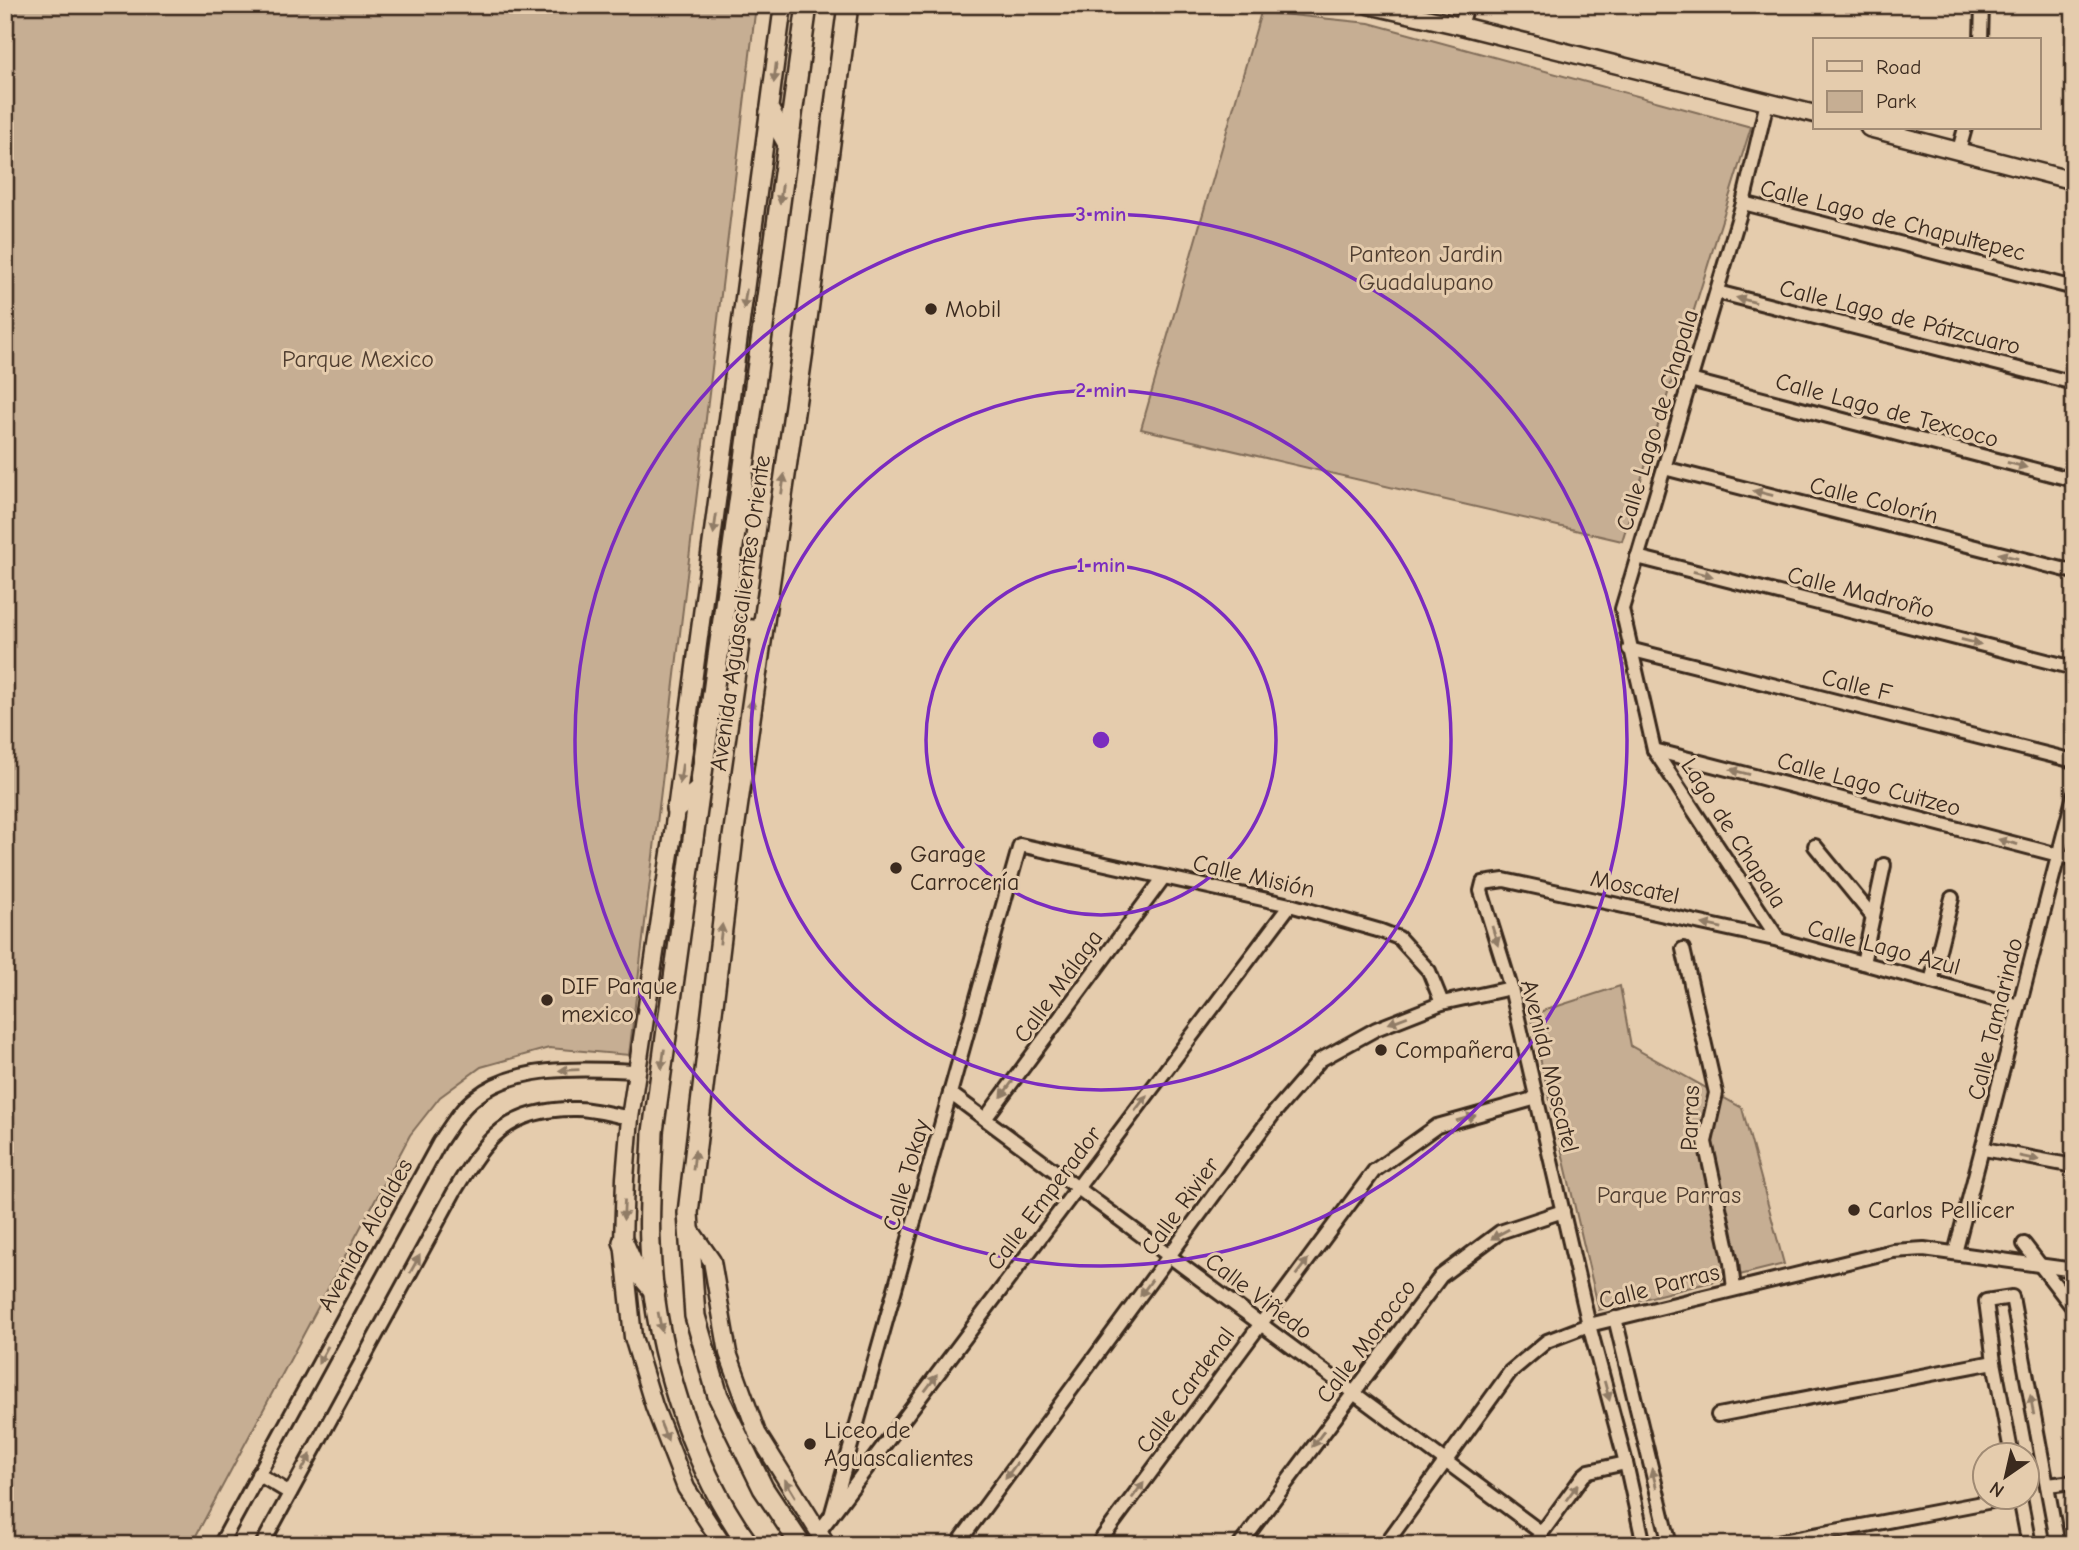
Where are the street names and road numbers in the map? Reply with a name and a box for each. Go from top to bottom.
street label: Calle Lago de Chapultepec [1757,173,2029,267]
street label: Calle Lago de Pátzcuaro [1777,273,2023,361]
street label: Calle Lago de Chapala [1610,306,1704,534]
street label: Calle Lago de Texcoco [1772,367,2002,453]
street label: Avenida Aguascalientes Oriente [704,453,776,773]
street label: Calle Colorín [1807,471,1941,529]
street label: Calle Madroño [1785,560,1937,624]
street label: Calle F [1819,663,1895,707]
street label: Calle Lago Cuitzeo [1774,746,1964,822]
street label: Lago de Chapala [1675,753,1793,913]
street label: Calle Misión [1190,848,1318,904]
street label: Moscatel [1588,864,1682,910]
street label: Calle Lago Azul [1805,913,1963,981]
street label: Calle Málaga [1008,924,1108,1048]
street label: Calle Tamarindo [1961,935,2029,1103]
street label: Avenida Moscatel [1515,977,1585,1155]
street label: Parras [1675,1085,1705,1151]
street label: Calle Tokay [877,1116,935,1234]
street label: Calle Emperador [981,1120,1108,1276]
street label: Calle Rivier [1135,1151,1225,1261]
street label: Avenida Alcaldes [311,1154,419,1316]
street label: Calle Viñedo [1200,1247,1318,1345]
street label: Calle Parras [1596,1257,1722,1315]
street label: Calle Morocco [1310,1273,1422,1409]
street label: Calle Cardenal [1130,1321,1240,1459]

